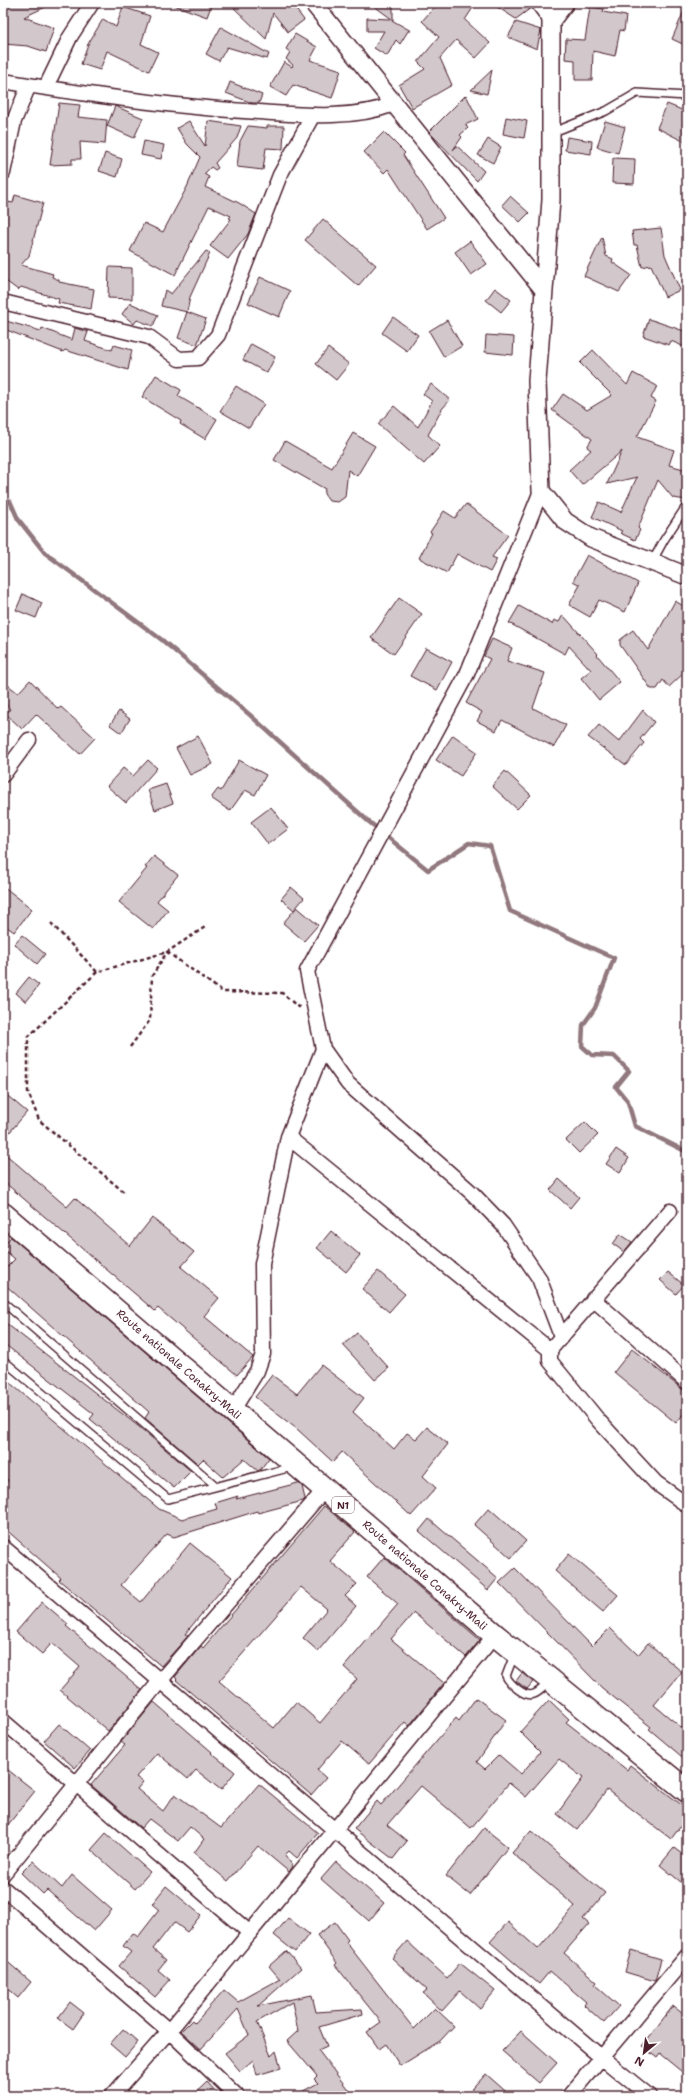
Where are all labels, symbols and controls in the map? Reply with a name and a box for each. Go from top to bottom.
street label: Route nationale Conakry-Mali [113,1306,244,1423]
road number: N1 [332,1497,354,1513]
street label: Route nationale Conakry-Mali [359,1517,490,1634]
north arrow [624,2033,664,2073]
text: N [632,2052,647,2070]

